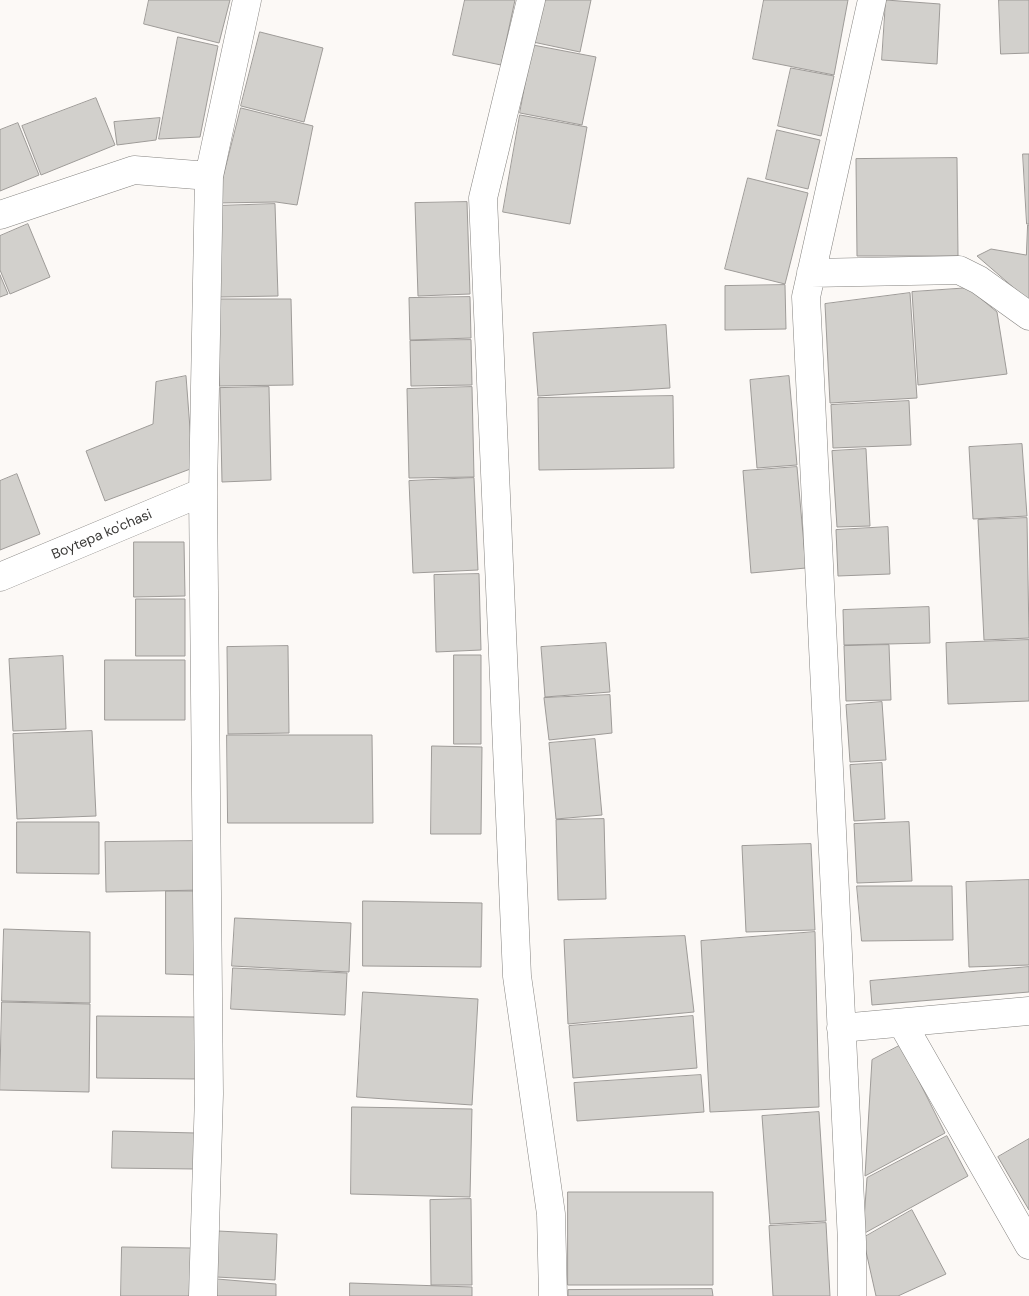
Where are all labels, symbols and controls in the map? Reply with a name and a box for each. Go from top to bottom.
street label: Boytepa ko'chasi [49,506,155,564]

